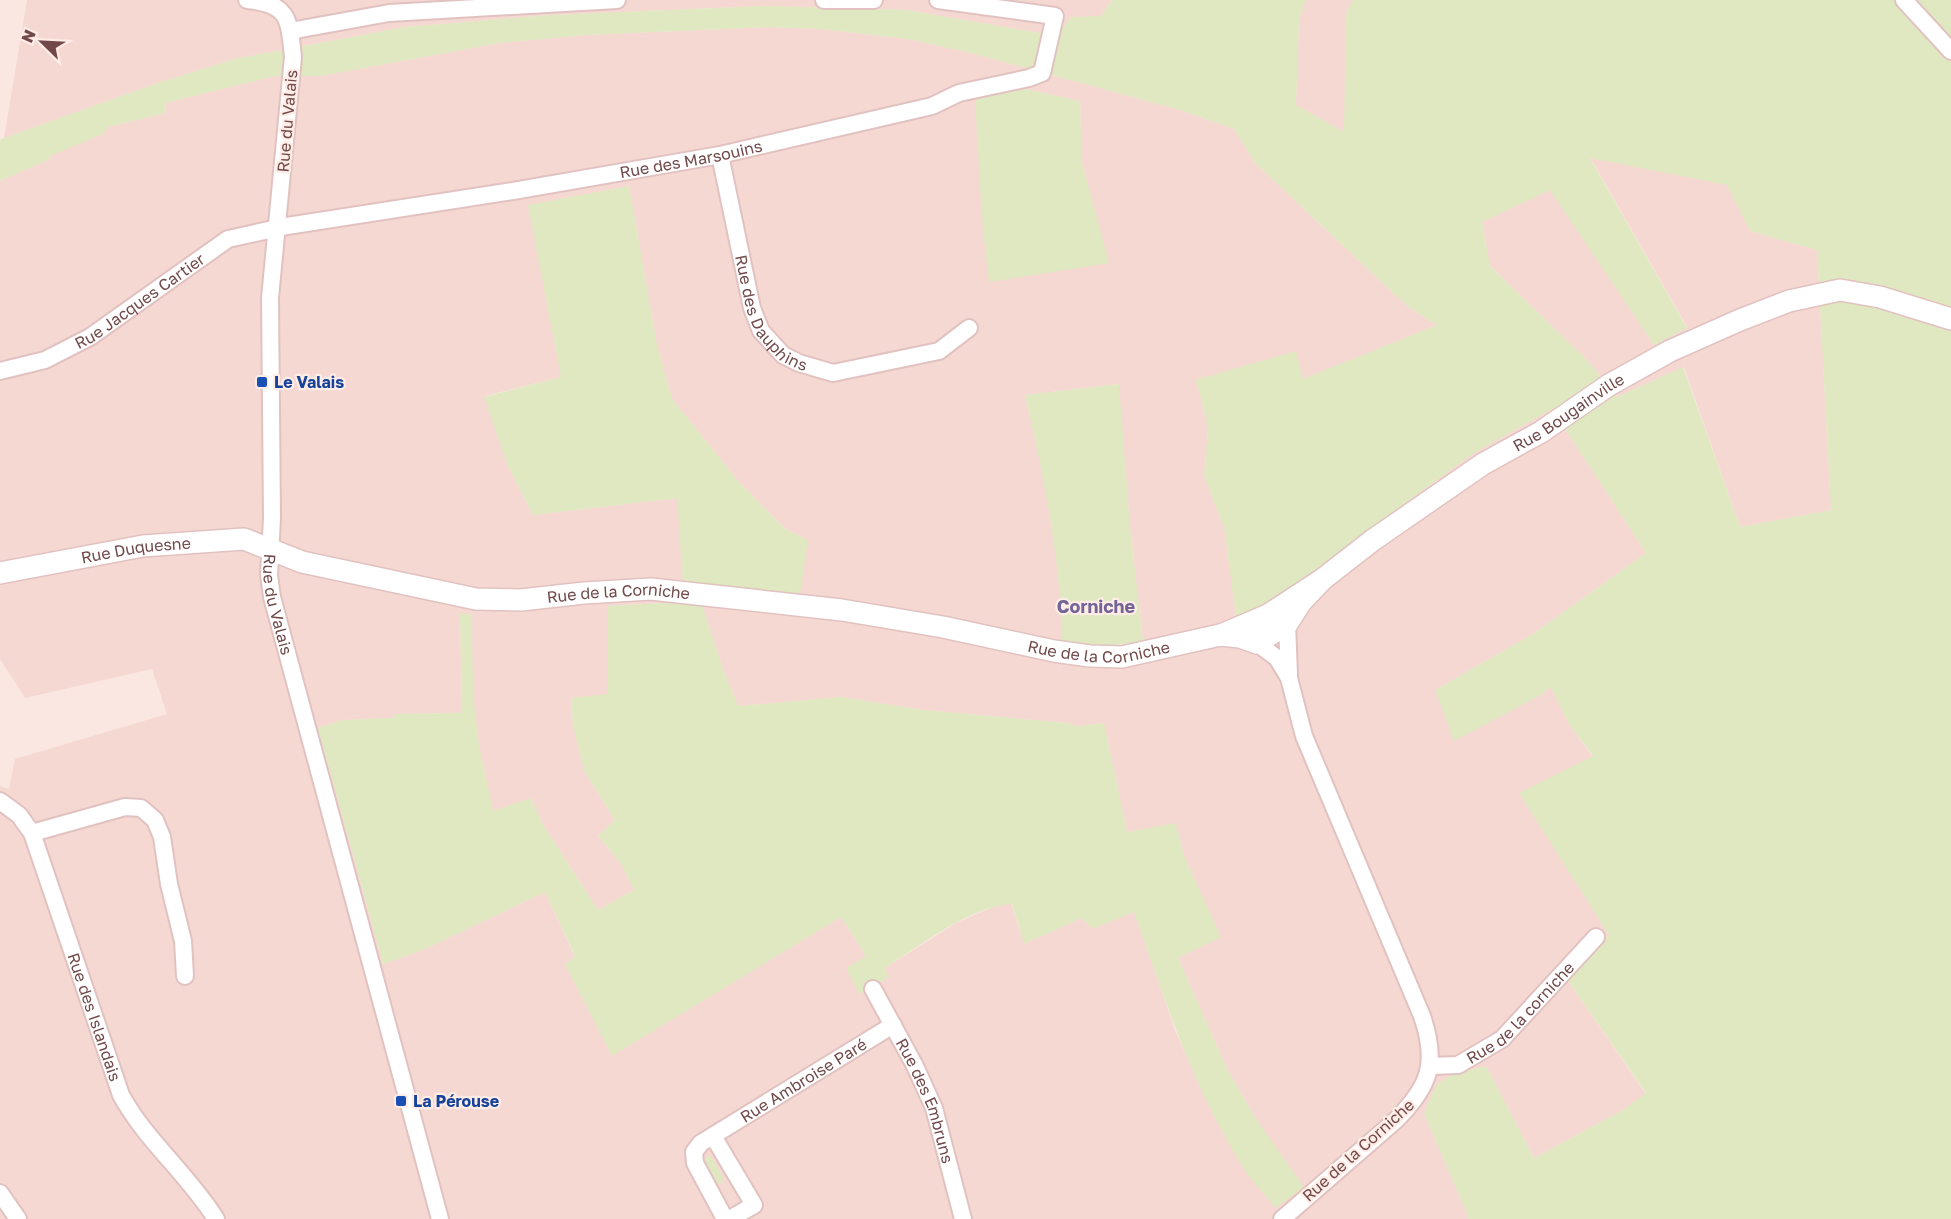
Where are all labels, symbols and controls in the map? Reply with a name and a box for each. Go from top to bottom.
north arrow [12,12,72,72]
text: N [17,26,40,46]
street label: Rue du Valais [273,69,301,173]
street label: Rue des Marsouins [618,136,764,182]
street label: Rue Jacques Cartier [71,249,209,353]
street label: Rue des Dauphins [731,253,810,375]
street label: Rue Bougainville [1509,369,1628,456]
place label: Le Valais [274,372,344,392]
marker: Le Valais [255,375,269,389]
street label: Rue Duquesne [79,533,191,568]
street label: Rue du Valais [259,553,297,657]
street label: Rue de la Corniche [546,579,691,607]
district label: Corniche [1057,595,1136,617]
street label: Rue de la Corniche [1026,636,1172,667]
street label: Rue des Islandais [63,950,126,1084]
street label: Rue de la corniche [1463,958,1578,1068]
street label: Rue Ambroise Paré [736,1034,870,1127]
street label: Rue des Embruns [892,1035,958,1165]
place label: La Pérouse [413,1091,499,1111]
marker: La Pérouse [394,1094,408,1108]
street label: Rue de la Corniche [1298,1095,1418,1205]

